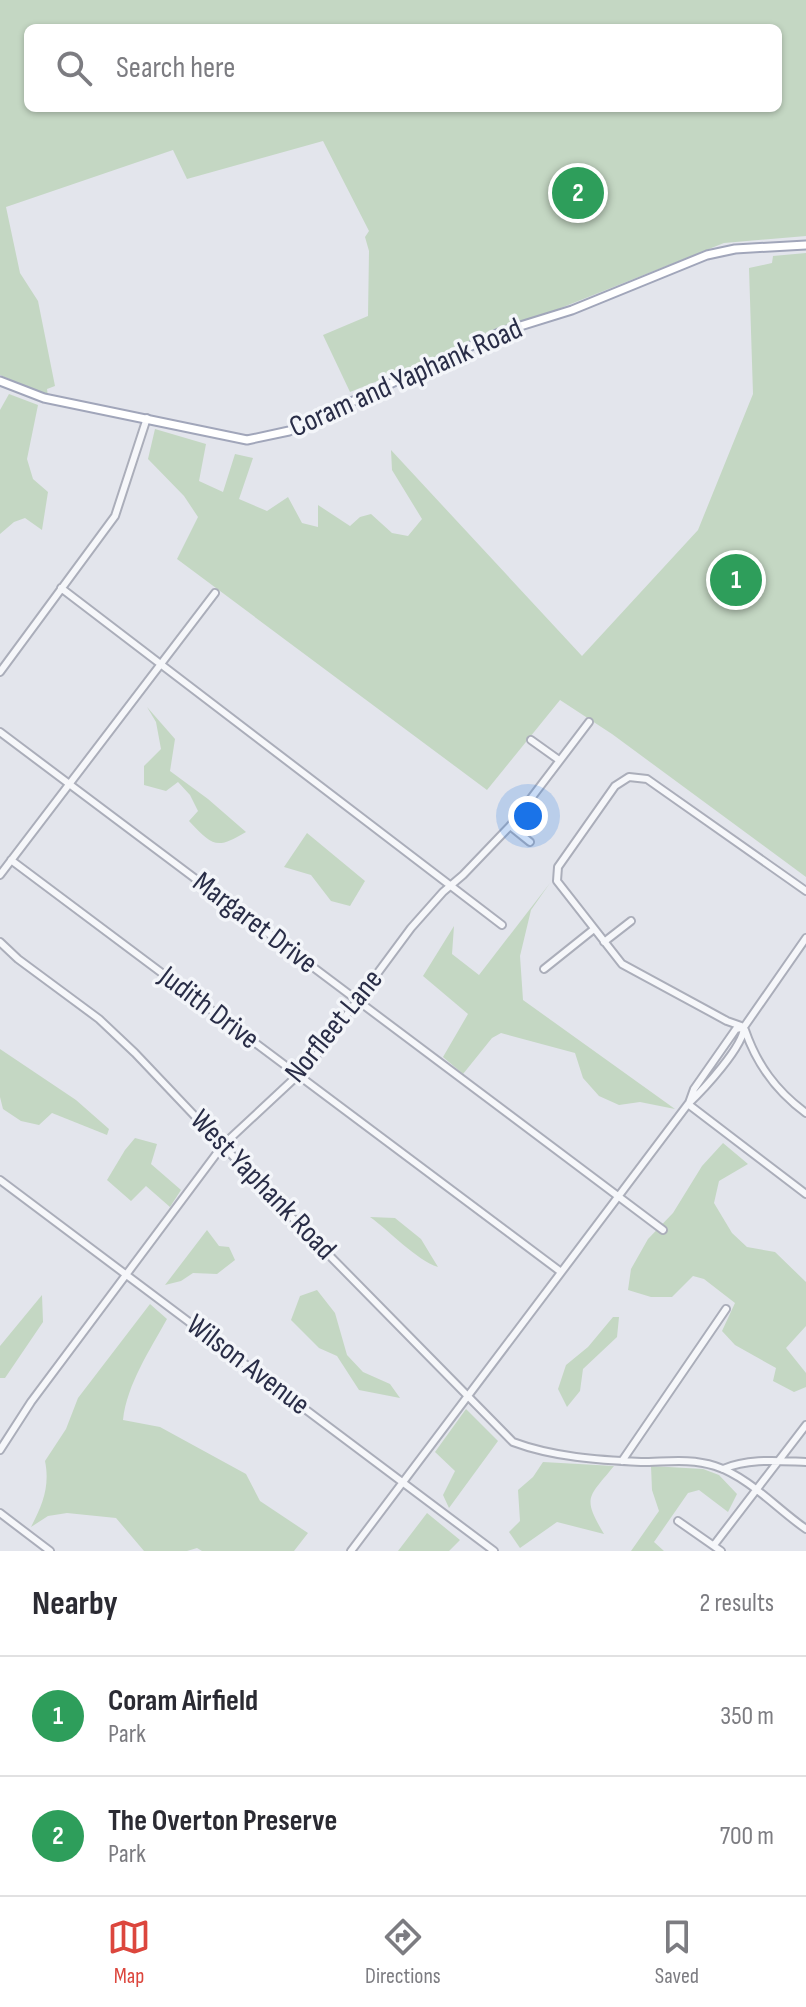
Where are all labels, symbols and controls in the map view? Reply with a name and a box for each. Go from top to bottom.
search box [24,24,782,112]
icon: search [52,46,96,90]
text: Search here [116,50,235,86]
pin: 2 [552,163,604,223]
street label: Coram and Yaphank Road [284,311,528,445]
pin: 1 [710,550,762,610]
your location [508,796,548,836]
street label: Margaret Drive [186,864,324,982]
street label: Judith Drive [151,958,266,1057]
street label: Norfleet Lane [277,962,391,1090]
street label: West Yaphank Road [183,1103,343,1267]
street label: Wilson Avenue [179,1307,317,1423]
text: Nearby [32,1583,118,1624]
text: 2 results [700,1588,774,1619]
text: Coram Airfield [108,1683,258,1719]
text: 1 [53,1701,63,1732]
text: 350 m [720,1701,774,1732]
text: Park [108,1719,146,1750]
text: The Overton Preserve [108,1803,337,1839]
text: 2 [52,1821,64,1852]
text: 700 m [720,1821,774,1852]
text: Park [108,1839,146,1870]
tab: Map [107,1915,151,1990]
tab: Directions [365,1915,441,1990]
tab: Saved [655,1915,699,1990]

